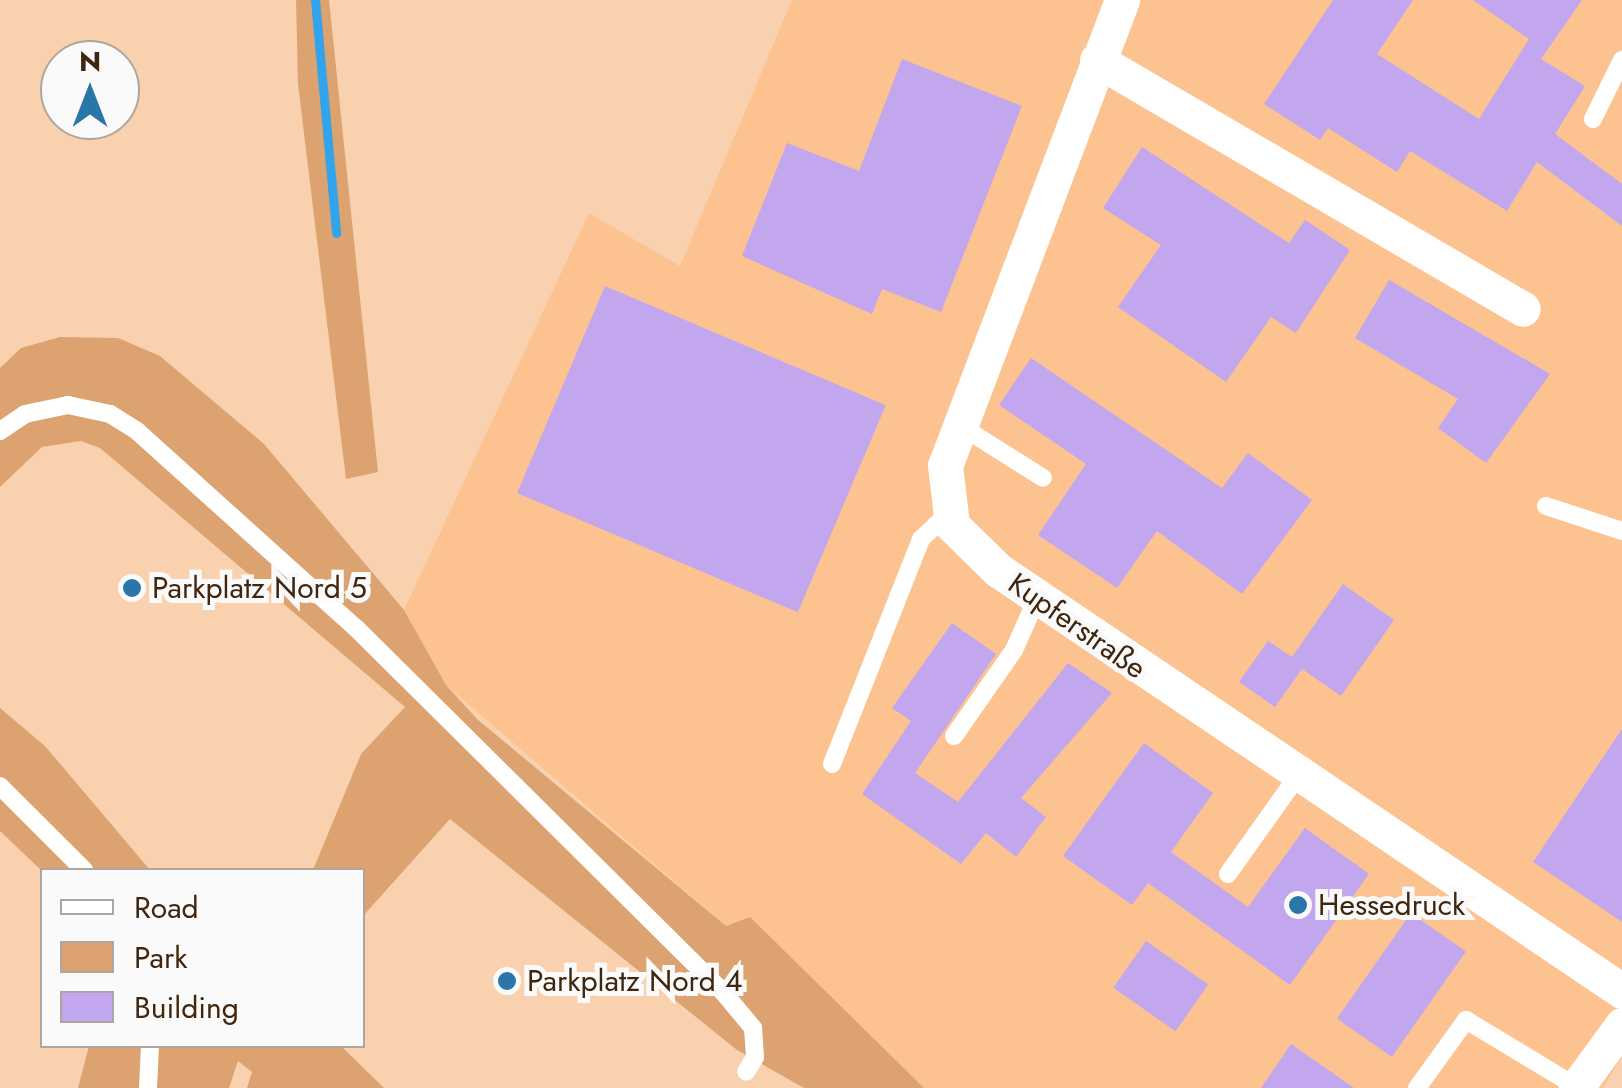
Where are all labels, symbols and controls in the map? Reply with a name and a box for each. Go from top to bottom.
north arrow [40,40,140,140]
text: N [79,41,101,82]
street label: Kupferstraße [1001,565,1153,687]
place label: Parkplatz Nord 5 [152,570,367,606]
marker: Parkplatz Nord 5 [121,577,143,599]
legend [40,868,365,1048]
text: Road [134,886,199,929]
place label: Hessedruck [1318,887,1465,923]
marker: Hessedruck [1287,894,1309,916]
text: Park [134,936,187,979]
place label: Parkplatz Nord 4 [527,963,742,999]
marker: Parkplatz Nord 4 [496,970,518,992]
text: Building [134,986,239,1029]

